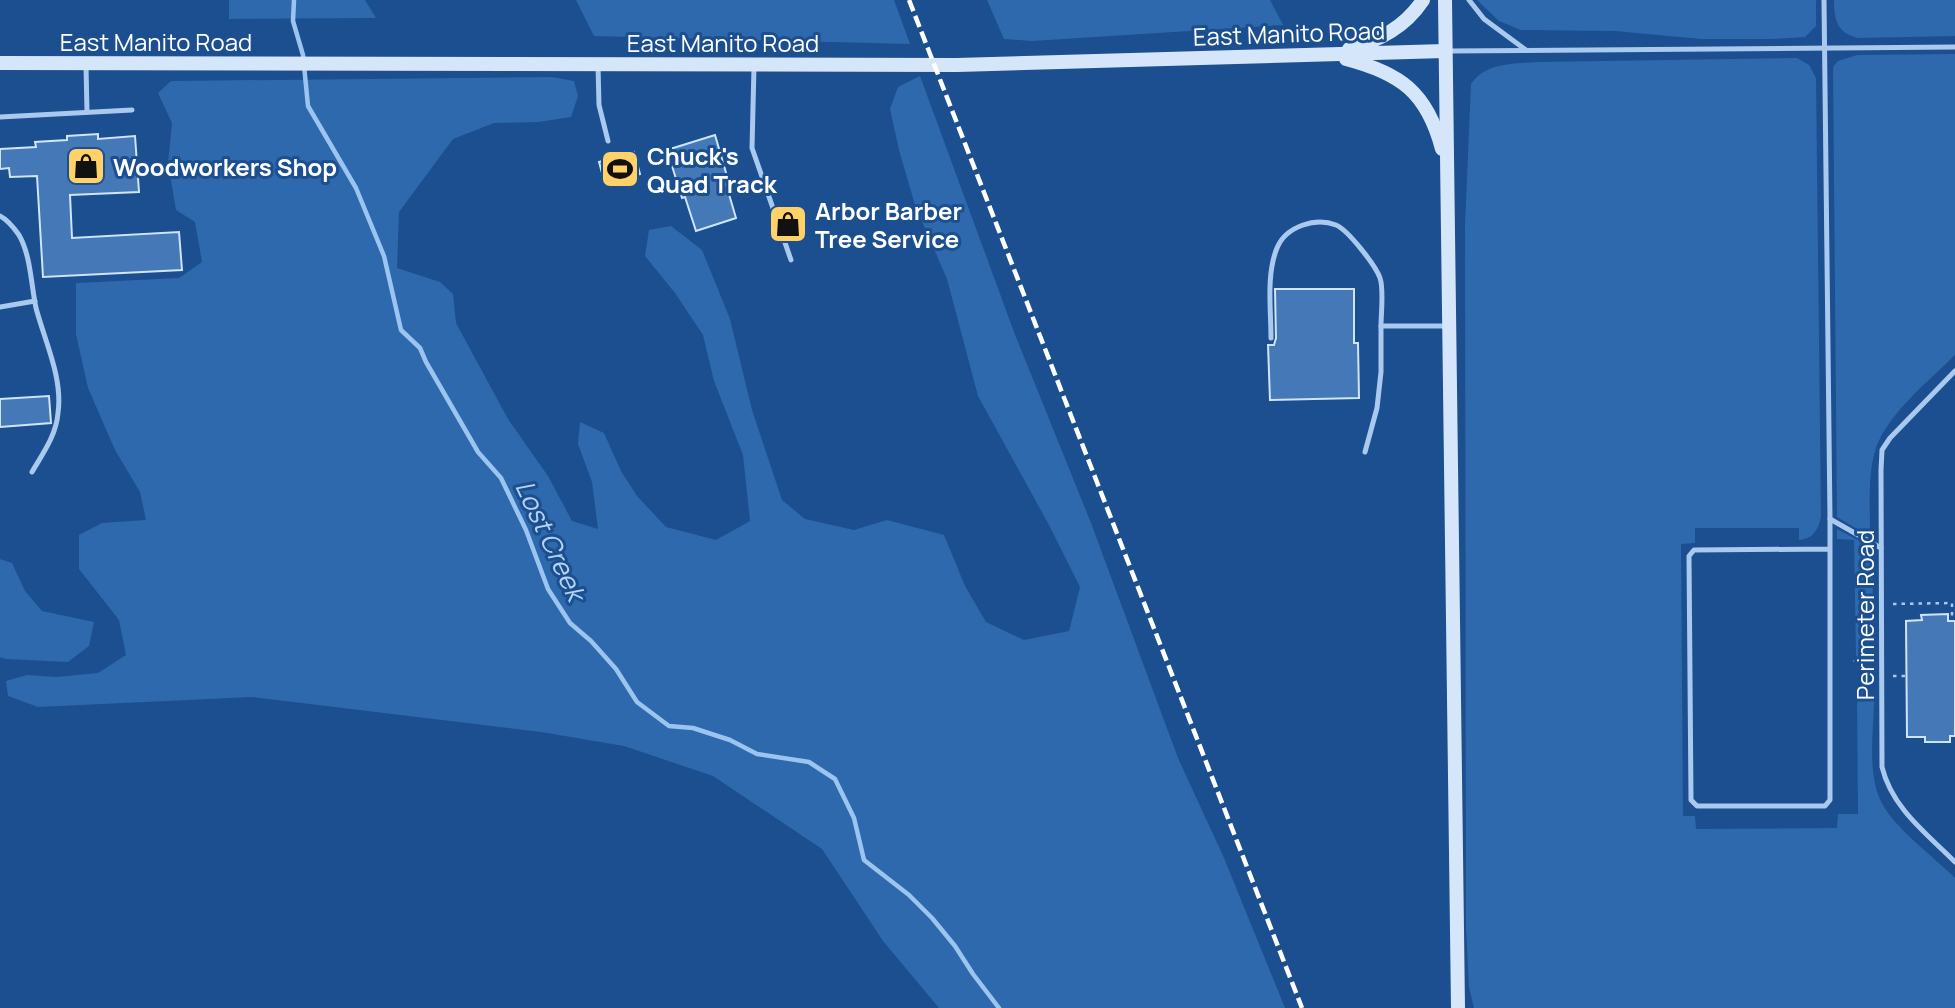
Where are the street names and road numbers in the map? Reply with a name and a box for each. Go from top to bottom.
street label: East Manito Road [1192,13,1386,53]
street label: East Manito Road [60,25,252,58]
street label: East Manito Road [627,26,819,59]
street label: Perimeter Road [1848,530,1881,700]

